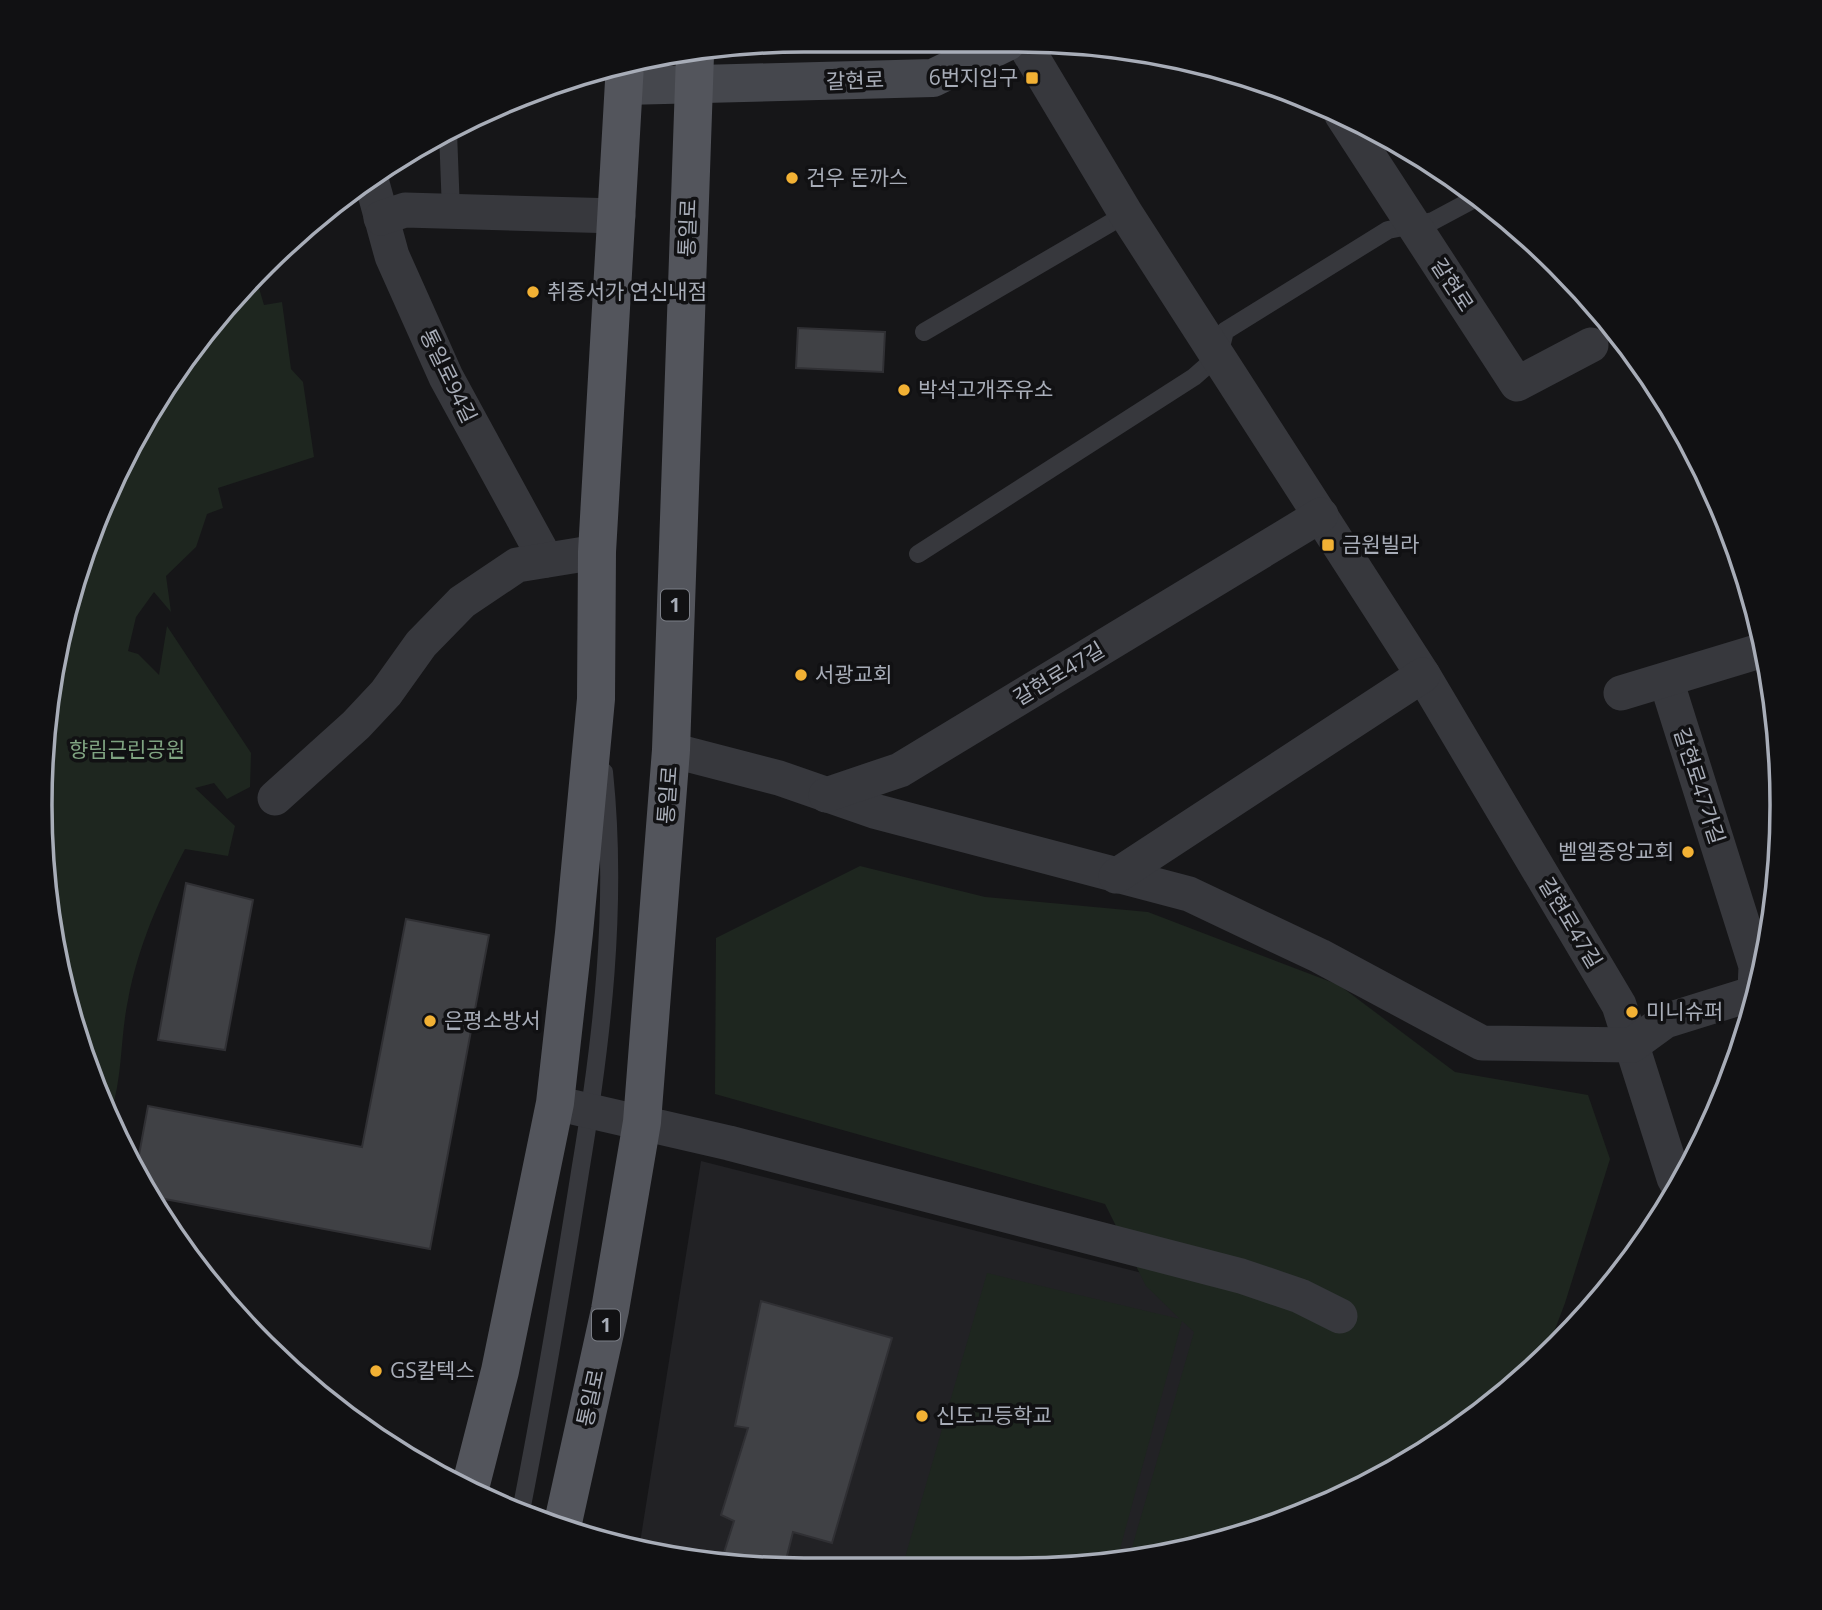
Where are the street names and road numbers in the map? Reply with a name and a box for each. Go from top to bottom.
street label: 갈현로 [826,65,884,95]
street label: 통일로 [672,199,702,257]
street label: 갈현로 [1425,253,1480,316]
street label: 통일로94길 [414,324,484,427]
road number: 1 [661,590,689,620]
street label: 갈현로47길 [1008,635,1109,711]
street label: 갈현로47가길 [1668,724,1732,847]
street label: 통일로 [651,765,683,825]
street label: 갈현로47길 [1533,872,1609,973]
road number: 1 [592,1310,620,1340]
street label: 통일로 [570,1367,610,1429]

